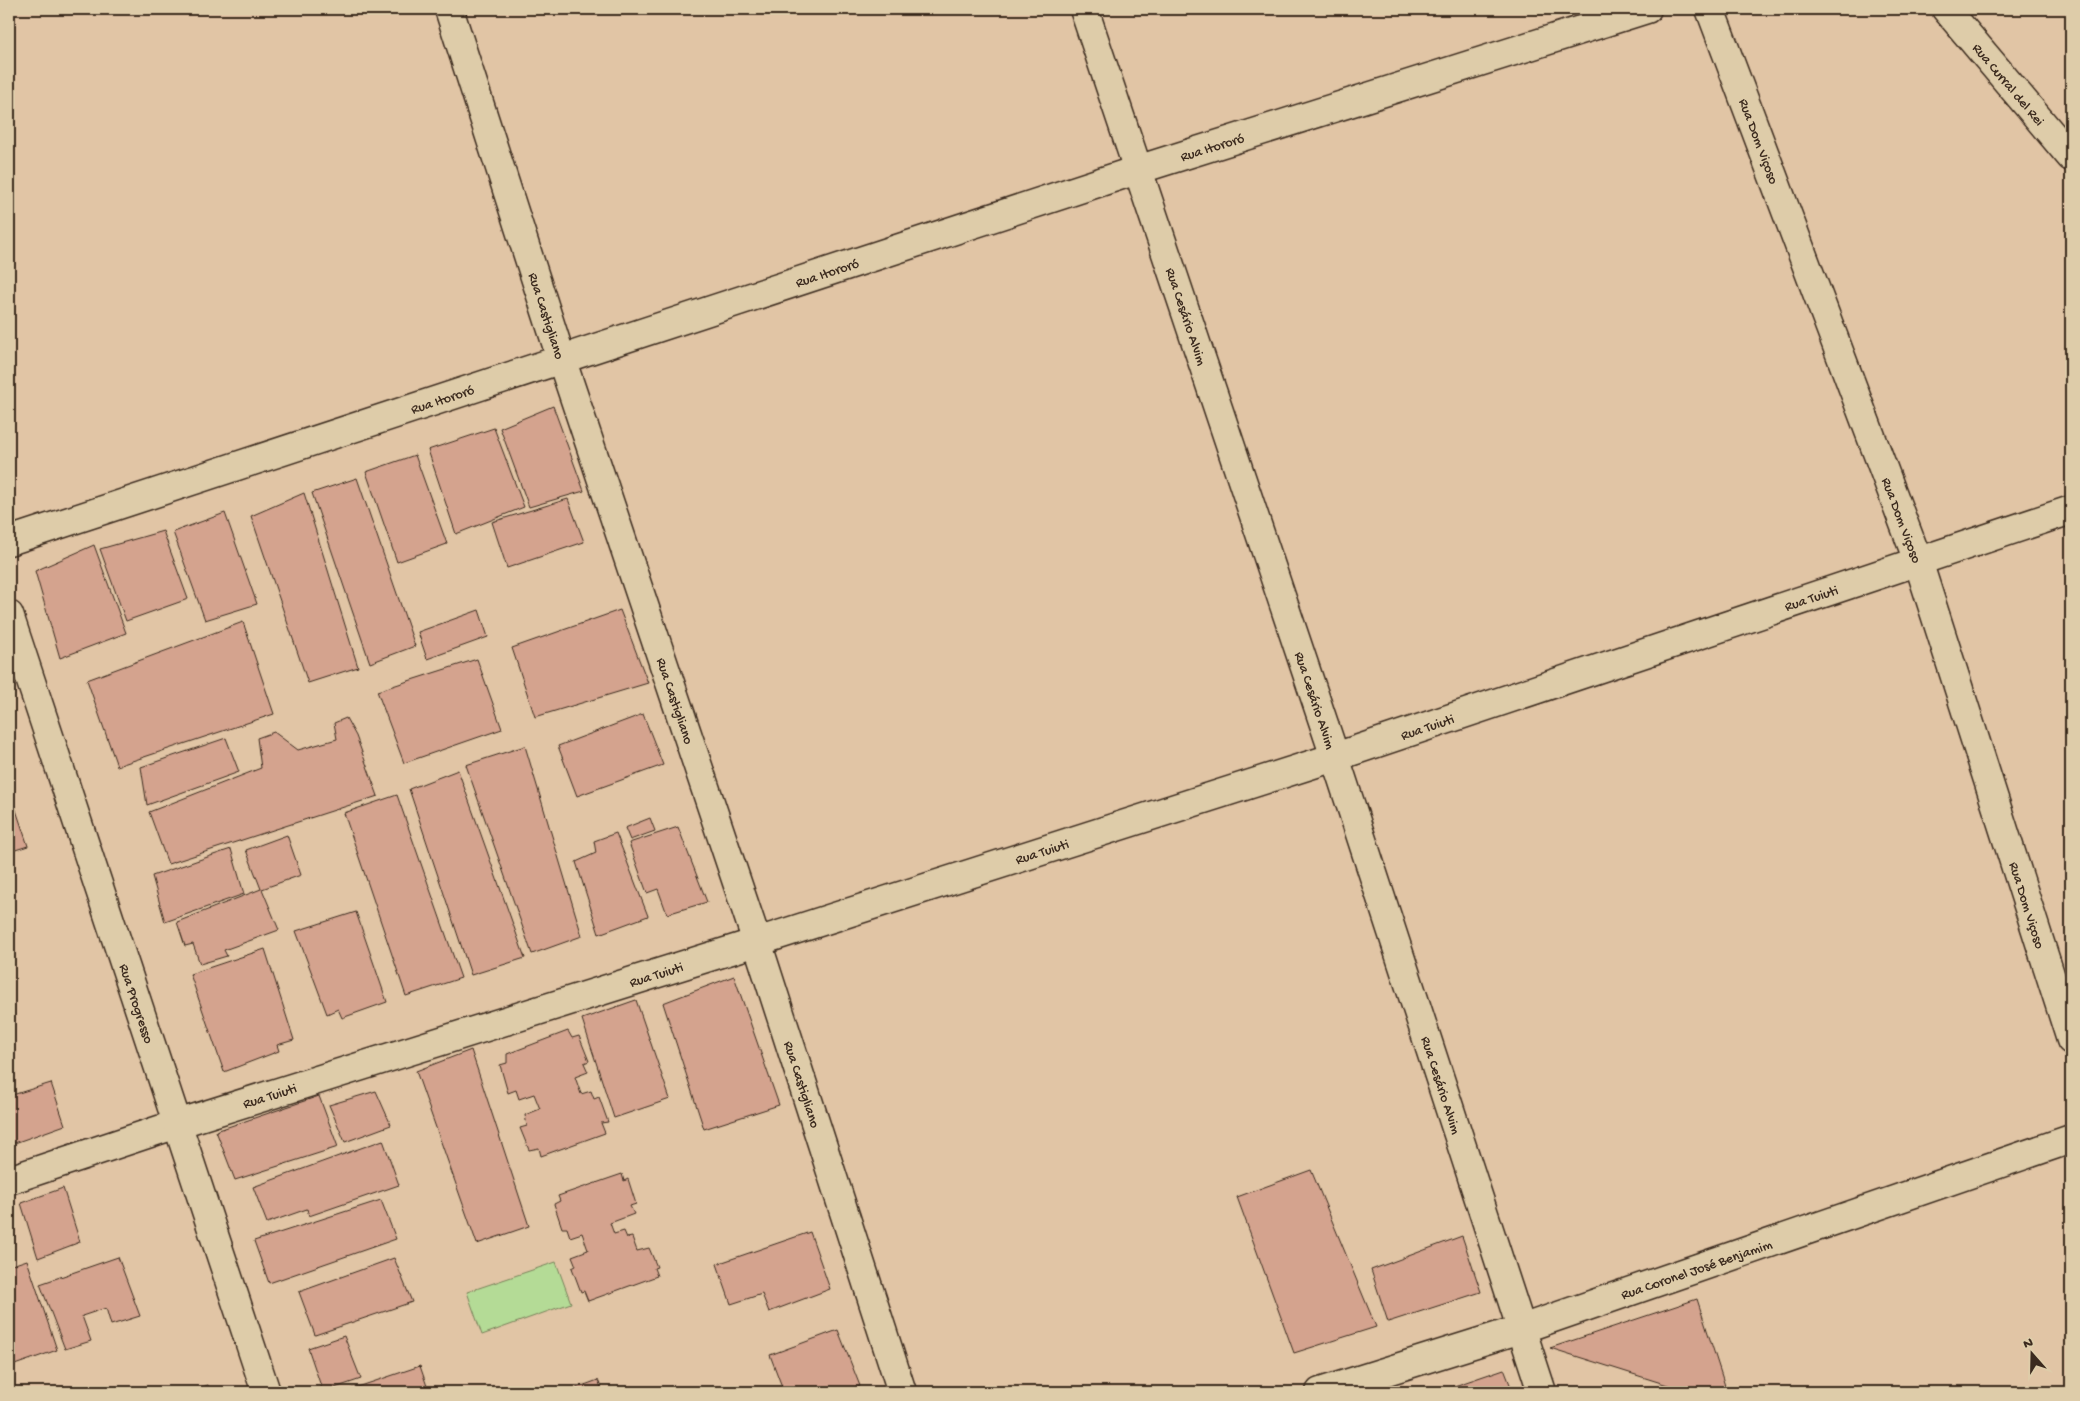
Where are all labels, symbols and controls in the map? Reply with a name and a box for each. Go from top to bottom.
street label: Rua Curral del Rei [1968,41,2047,130]
street label: Rua Dom Viçoso [1734,97,1781,187]
street label: Rua Itororó [1179,131,1247,167]
street label: Rua Itororó [794,256,862,293]
street label: Rua Cesário Alvim [1160,266,1209,368]
street label: Rua Castigliano [523,271,567,362]
street label: Rua Itororó [409,383,477,419]
street label: Rua Dom Viçoso [1876,476,1924,566]
street label: Rua Tuiuti [1783,583,1841,616]
street label: Rua Cesário Alvim [1289,650,1338,752]
street label: Rua Castigliano [651,656,696,747]
street label: Rua Tuiuti [1399,712,1457,745]
street label: Rua Tuiuti [1014,837,1072,870]
street label: Rua Dom Viçoso [2004,860,2047,951]
street label: Rua Tuiuti [628,960,686,993]
street label: Rua Progresso [114,962,156,1046]
street label: Rua Cesário Alvim [1416,1035,1463,1137]
street label: Rua Castigliano [779,1040,822,1131]
street label: Rua Tuiuti [241,1081,299,1114]
street label: Rua Coronel José Benjamim [1619,1237,1775,1305]
north arrow [2008,1328,2058,1378]
text: N [2021,1335,2036,1354]

